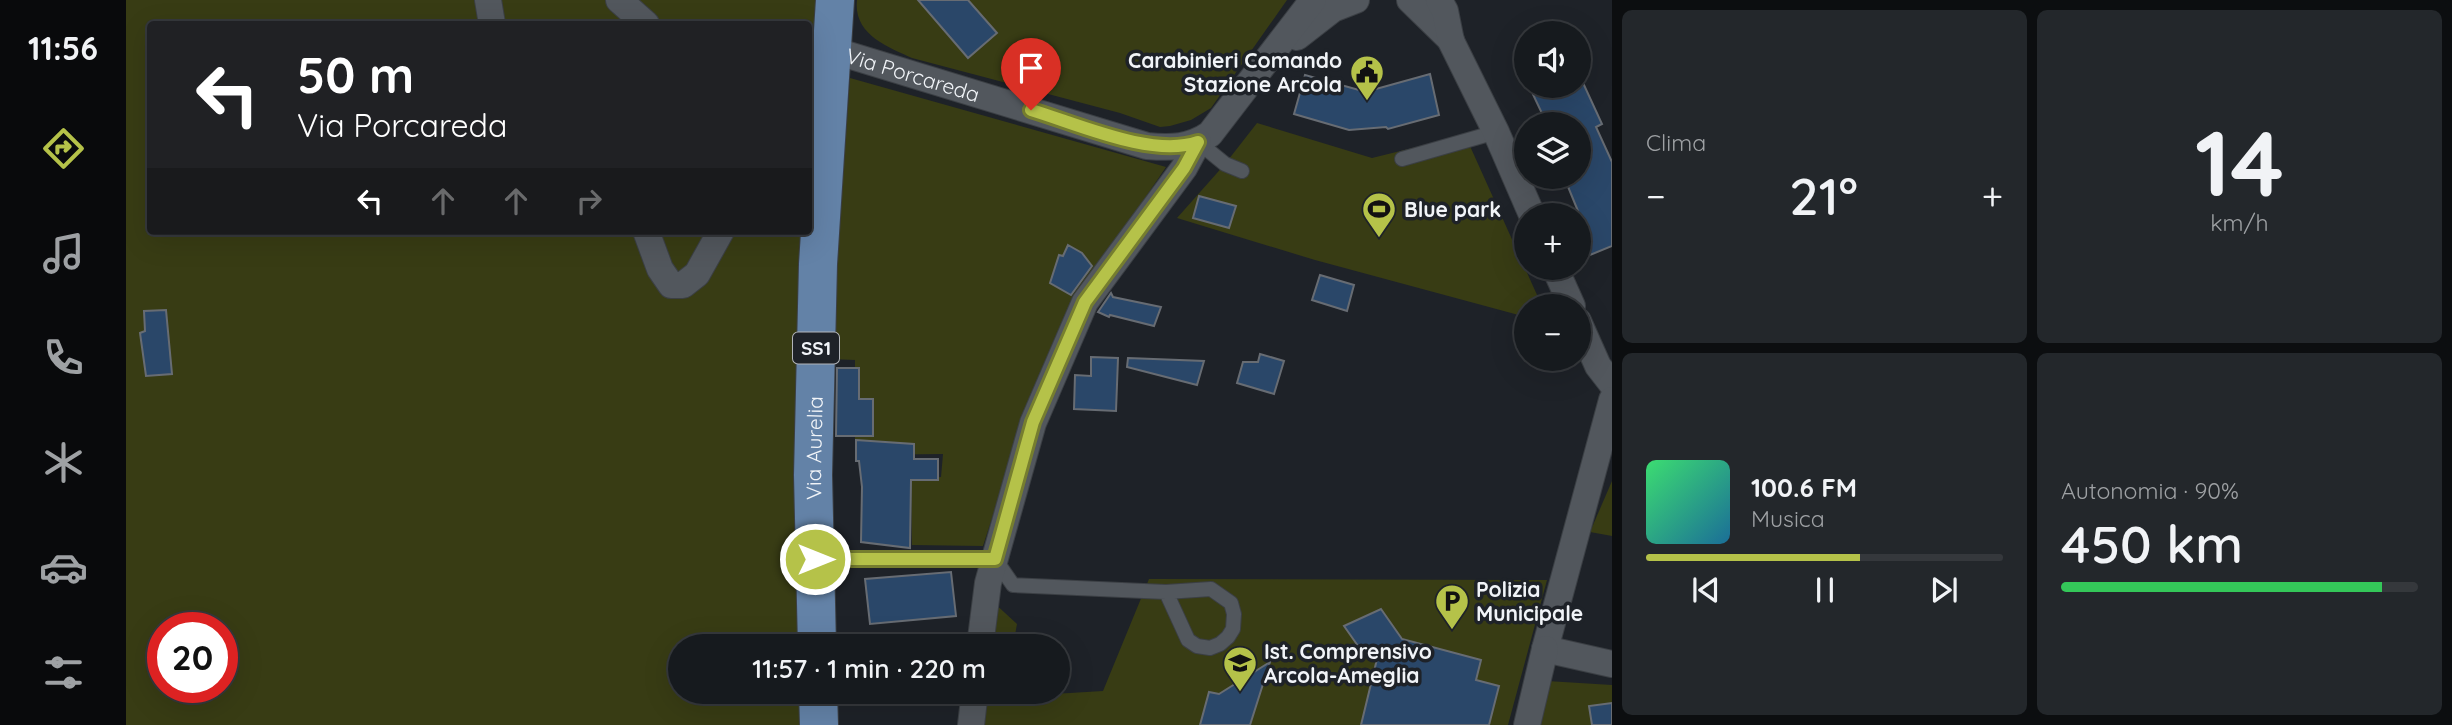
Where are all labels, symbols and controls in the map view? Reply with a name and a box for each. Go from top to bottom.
map controls [1514,21,1591,371]
button: sound [1514,21,1591,98]
text: 11:56 [28,28,98,68]
pin [1001,38,1061,110]
street label: Via Porcareda [843,42,983,107]
text: 50 m [297,44,414,105]
place label: Carabinieri Comando Stazione Arcola [1128,47,1342,97]
icon: left [182,49,273,140]
icon: arrive [1012,49,1050,87]
public building icon: Carabinieri Comando Stazione Arcola [1348,53,1386,102]
text: Via Porcareda [297,105,507,145]
text: 14 [2195,105,2284,219]
button: layers [1514,112,1591,189]
icon: directions [39,124,88,173]
text: Clima [1646,128,1706,157]
text: 21° [1789,163,1858,228]
text: − [1646,172,1666,220]
text: + [1982,172,2003,220]
icon: left [351,182,389,220]
icon: ahead [424,182,462,220]
icon: ahead [497,182,535,220]
icon: right [570,182,608,220]
sports icon: Blue park [1360,190,1398,239]
place label: Blue park [1404,196,1501,222]
button: + [1514,203,1591,280]
text: km/h [2210,208,2269,237]
icon: music [39,229,88,278]
button: − [1514,294,1591,371]
road number: SS1 [793,332,839,364]
icon: phone [39,333,88,382]
street label: Via Aurelia [800,396,828,500]
icon: climate [39,438,88,487]
text: 100.6 FM [1751,471,1857,504]
text: Autonomia · 90% [2061,476,2239,505]
text: Musica [1751,504,1825,533]
text: 450 km [2061,511,2243,576]
position arrow [778,522,852,596]
icon: car [39,543,88,592]
icon: previous [1687,571,1725,609]
icon: pause [1806,571,1844,609]
icon: next [1925,571,1963,609]
place label: Polizia Municipale [1476,576,1583,626]
parking icon: Polizia Municipale [1433,582,1471,631]
speed limit sign: 20 [147,612,238,703]
place label: Ist. Comprensivo Arcola-Ameglia [1264,638,1432,688]
school or university icon: Ist. Comprensivo Arcola-Ameglia [1221,644,1259,693]
icon: filters [39,648,88,697]
text: 11:57 · 1 min · 220 m [752,652,986,685]

